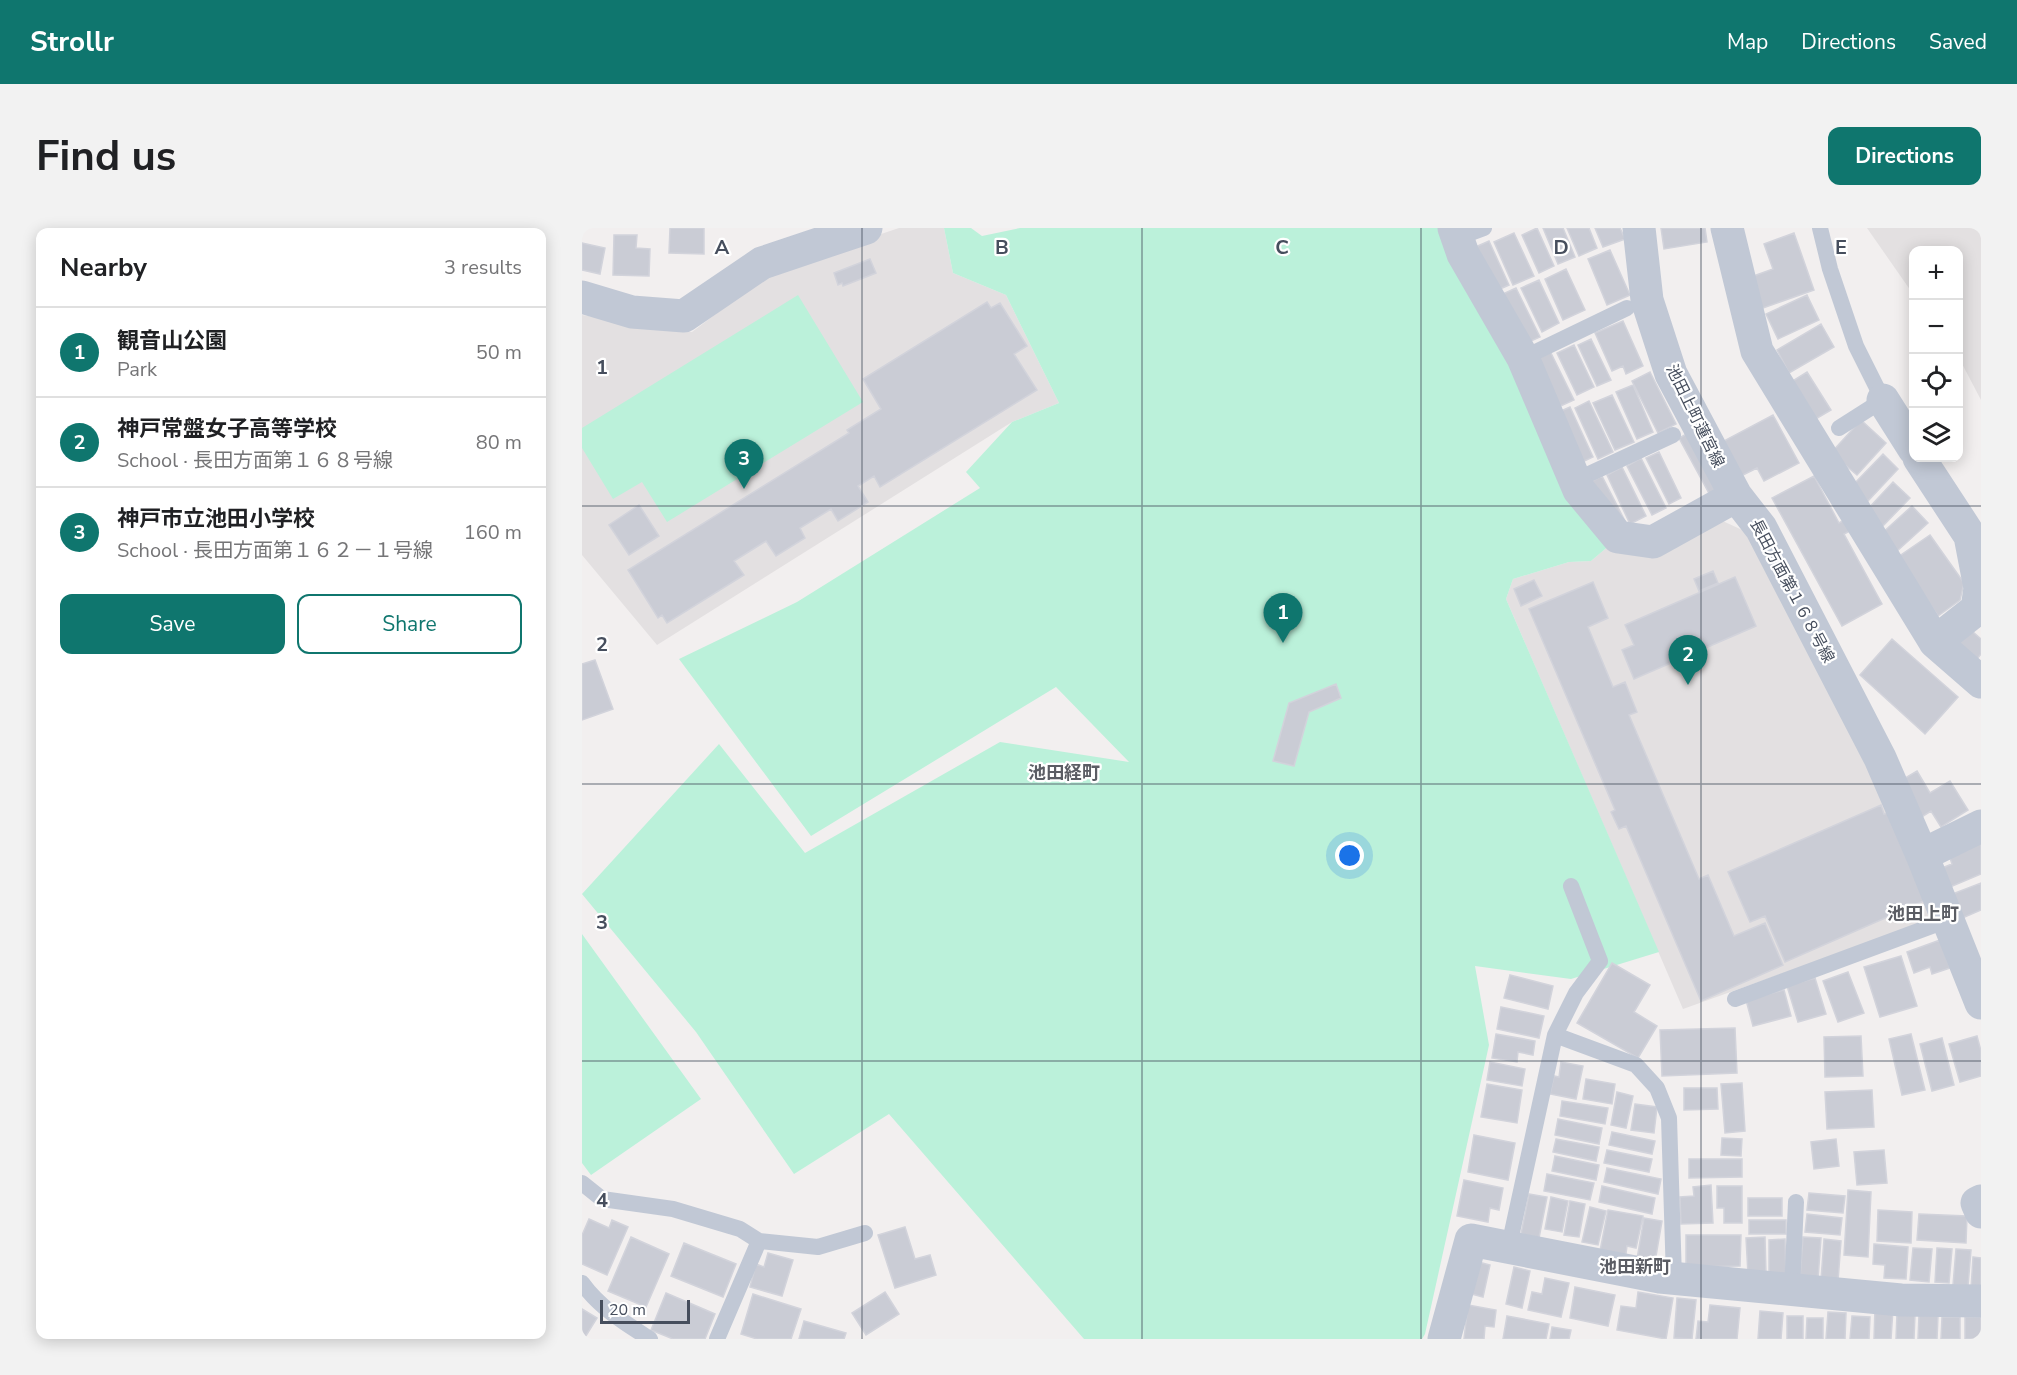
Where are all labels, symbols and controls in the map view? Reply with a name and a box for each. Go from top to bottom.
text: Strollr [30,23,114,61]
text: Map [1727,28,1768,56]
text: Directions [1801,28,1896,56]
text: Saved [1929,28,1987,56]
button: Directions [1828,127,1981,185]
text: Find us [36,128,176,185]
text: A [715,234,730,261]
text: B [995,234,1009,261]
text: C [1275,234,1289,261]
text: D [1553,234,1569,261]
text: E [1835,234,1847,261]
map controls [1909,246,1963,462]
button: + [1909,246,1963,300]
text: Nearby [60,250,147,285]
text: 3 results [444,254,522,281]
button: − [1909,300,1963,354]
text: 観音山公園 [117,326,227,356]
text: 1 [74,339,86,366]
text: 50 m [476,339,522,366]
text: 1 [596,354,608,381]
button: locate [1909,354,1963,408]
text: Park [117,356,157,383]
street label: 池田上町蓮宮線 [1661,361,1729,471]
button: layers [1909,408,1963,462]
text: 神戸常盤女子高等学校 [117,414,337,444]
text: 2 [74,429,86,456]
text: 80 m [476,429,522,456]
pin: 3 [724,440,764,489]
text: School · 長田方面第１６８号線 [117,447,393,474]
text: 神戸市立池田小学校 [117,504,315,534]
street label: 長田方面第１６８号線 [1745,515,1839,667]
text: 3 [74,519,86,546]
text: 160 m [464,519,522,546]
text: School · 長田方面第１６２－１号線 [117,537,433,564]
button: Save [60,594,285,654]
button: Share [297,594,522,654]
pin: 1 [1264,594,1302,643]
text: 2 [596,631,608,658]
pin: 2 [1668,636,1708,685]
district label: 池田経町 [1028,761,1100,785]
your location [1335,841,1364,870]
district label: 池田上町 [1887,902,1959,926]
text: 3 [596,909,608,936]
text: 4 [596,1187,608,1214]
district label: 池田新町 [1599,1255,1671,1279]
scale bar [600,1297,690,1324]
text: 20 m [609,1299,646,1321]

